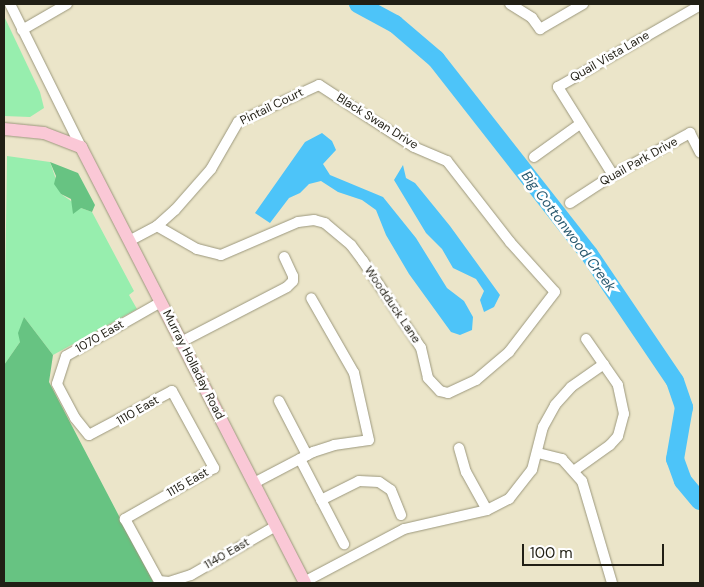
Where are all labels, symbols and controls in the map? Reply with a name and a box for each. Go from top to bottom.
street label: Quail Vista Lane [568,28,652,86]
street label: Pintail Court [238,86,306,128]
street label: Black Swan Drive [334,91,420,153]
street label: Quail Park Drive [598,135,680,189]
water label: Big Cottonwood Creek [518,167,620,295]
street label: Woodduck Lane [361,264,423,346]
street label: Murray Holladay Road [159,308,227,422]
street label: 1070 East [73,317,127,357]
street label: 1110 East [114,393,162,429]
street label: 1115 East [165,465,211,501]
scale bar [524,534,666,566]
street label: 1140 East [202,535,252,573]
text: 100 m [530,543,573,563]

